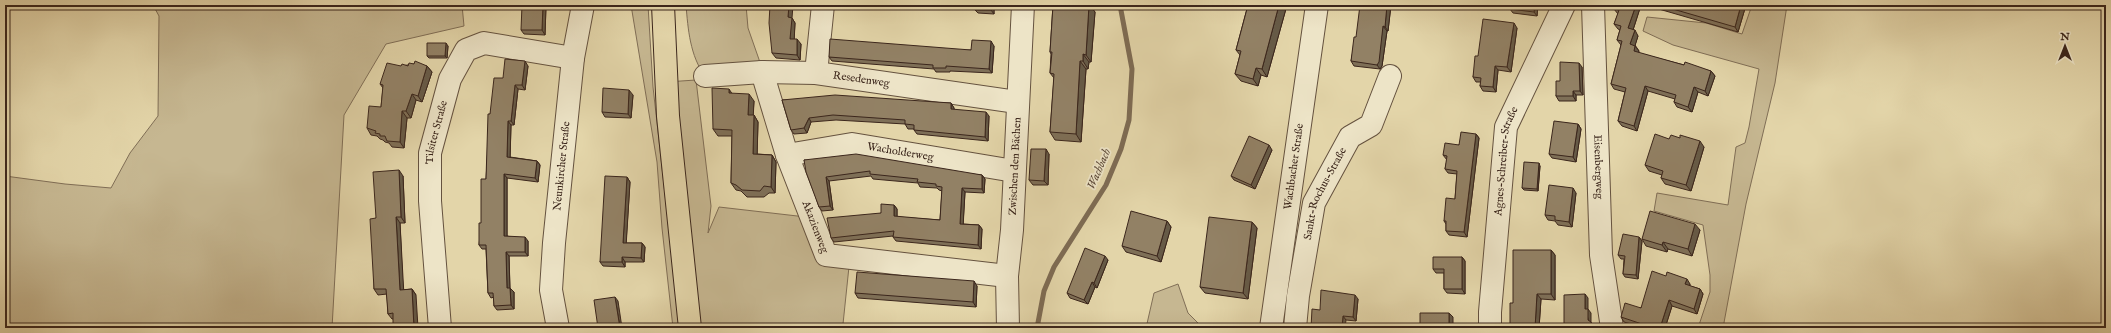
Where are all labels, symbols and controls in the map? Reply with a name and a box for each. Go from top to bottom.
north arrow [2045,26,2085,66]
text: N [2059,30,2070,44]
street label: Resedenweg [832,69,892,91]
street label: Tilsiter Straße [423,99,451,164]
street label: Agnes-Schreiber-Straße [1491,104,1522,217]
street label: Zwischen den Bächen [1006,117,1025,216]
street label: Neunkircher Straße [550,121,573,212]
street label: Wachbacher Straße [1281,123,1307,211]
street label: Eisenbergweg [1590,134,1606,200]
street label: Wacholderweg [866,140,936,165]
street label: Sankt-Rochus-Straße [1301,145,1350,241]
water label: Wachbach [1084,146,1114,192]
street label: Akazienweg [798,198,832,256]

